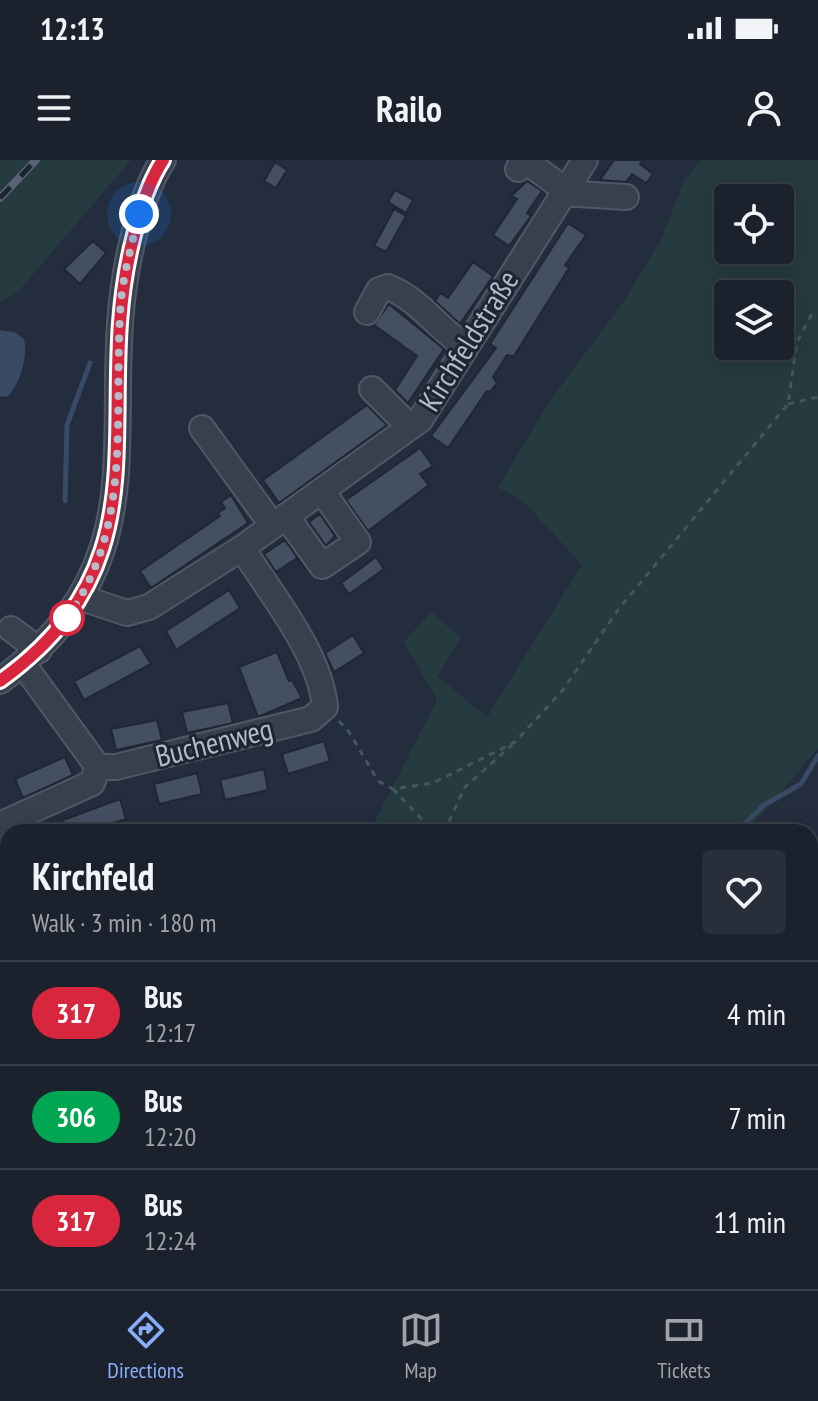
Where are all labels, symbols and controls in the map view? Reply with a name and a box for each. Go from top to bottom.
text: 12:13 [40,9,105,48]
text: Railo [376,85,442,132]
icon: menu [32,86,76,130]
icon: person [742,86,786,130]
map controls [714,184,794,360]
button: locate [714,184,794,264]
your location [119,194,159,234]
street label: Kirchfeldstraße [409,262,526,418]
button: layers [714,280,794,360]
unlabelled marker [50,601,84,635]
street label: Buchenweg [151,708,276,775]
button: heart [702,850,786,934]
text: Kirchfeld [32,851,154,900]
text: Walk · 3 min · 180 m [32,906,216,939]
text: Bus [144,977,183,1016]
text: 317 [56,994,96,1031]
text: 4 min [727,994,786,1033]
text: 12:17 [144,1016,196,1049]
text: Bus [144,1081,183,1120]
text: 306 [56,1098,96,1135]
text: 7 min [728,1098,786,1137]
text: 12:20 [144,1120,196,1153]
text: Bus [144,1185,183,1224]
text: 317 [56,1202,96,1239]
text: 11 min [713,1202,786,1241]
text: 12:24 [144,1224,196,1257]
tab: Directions [107,1308,184,1384]
tab: Map [399,1308,443,1384]
tab: Tickets [657,1308,711,1384]

